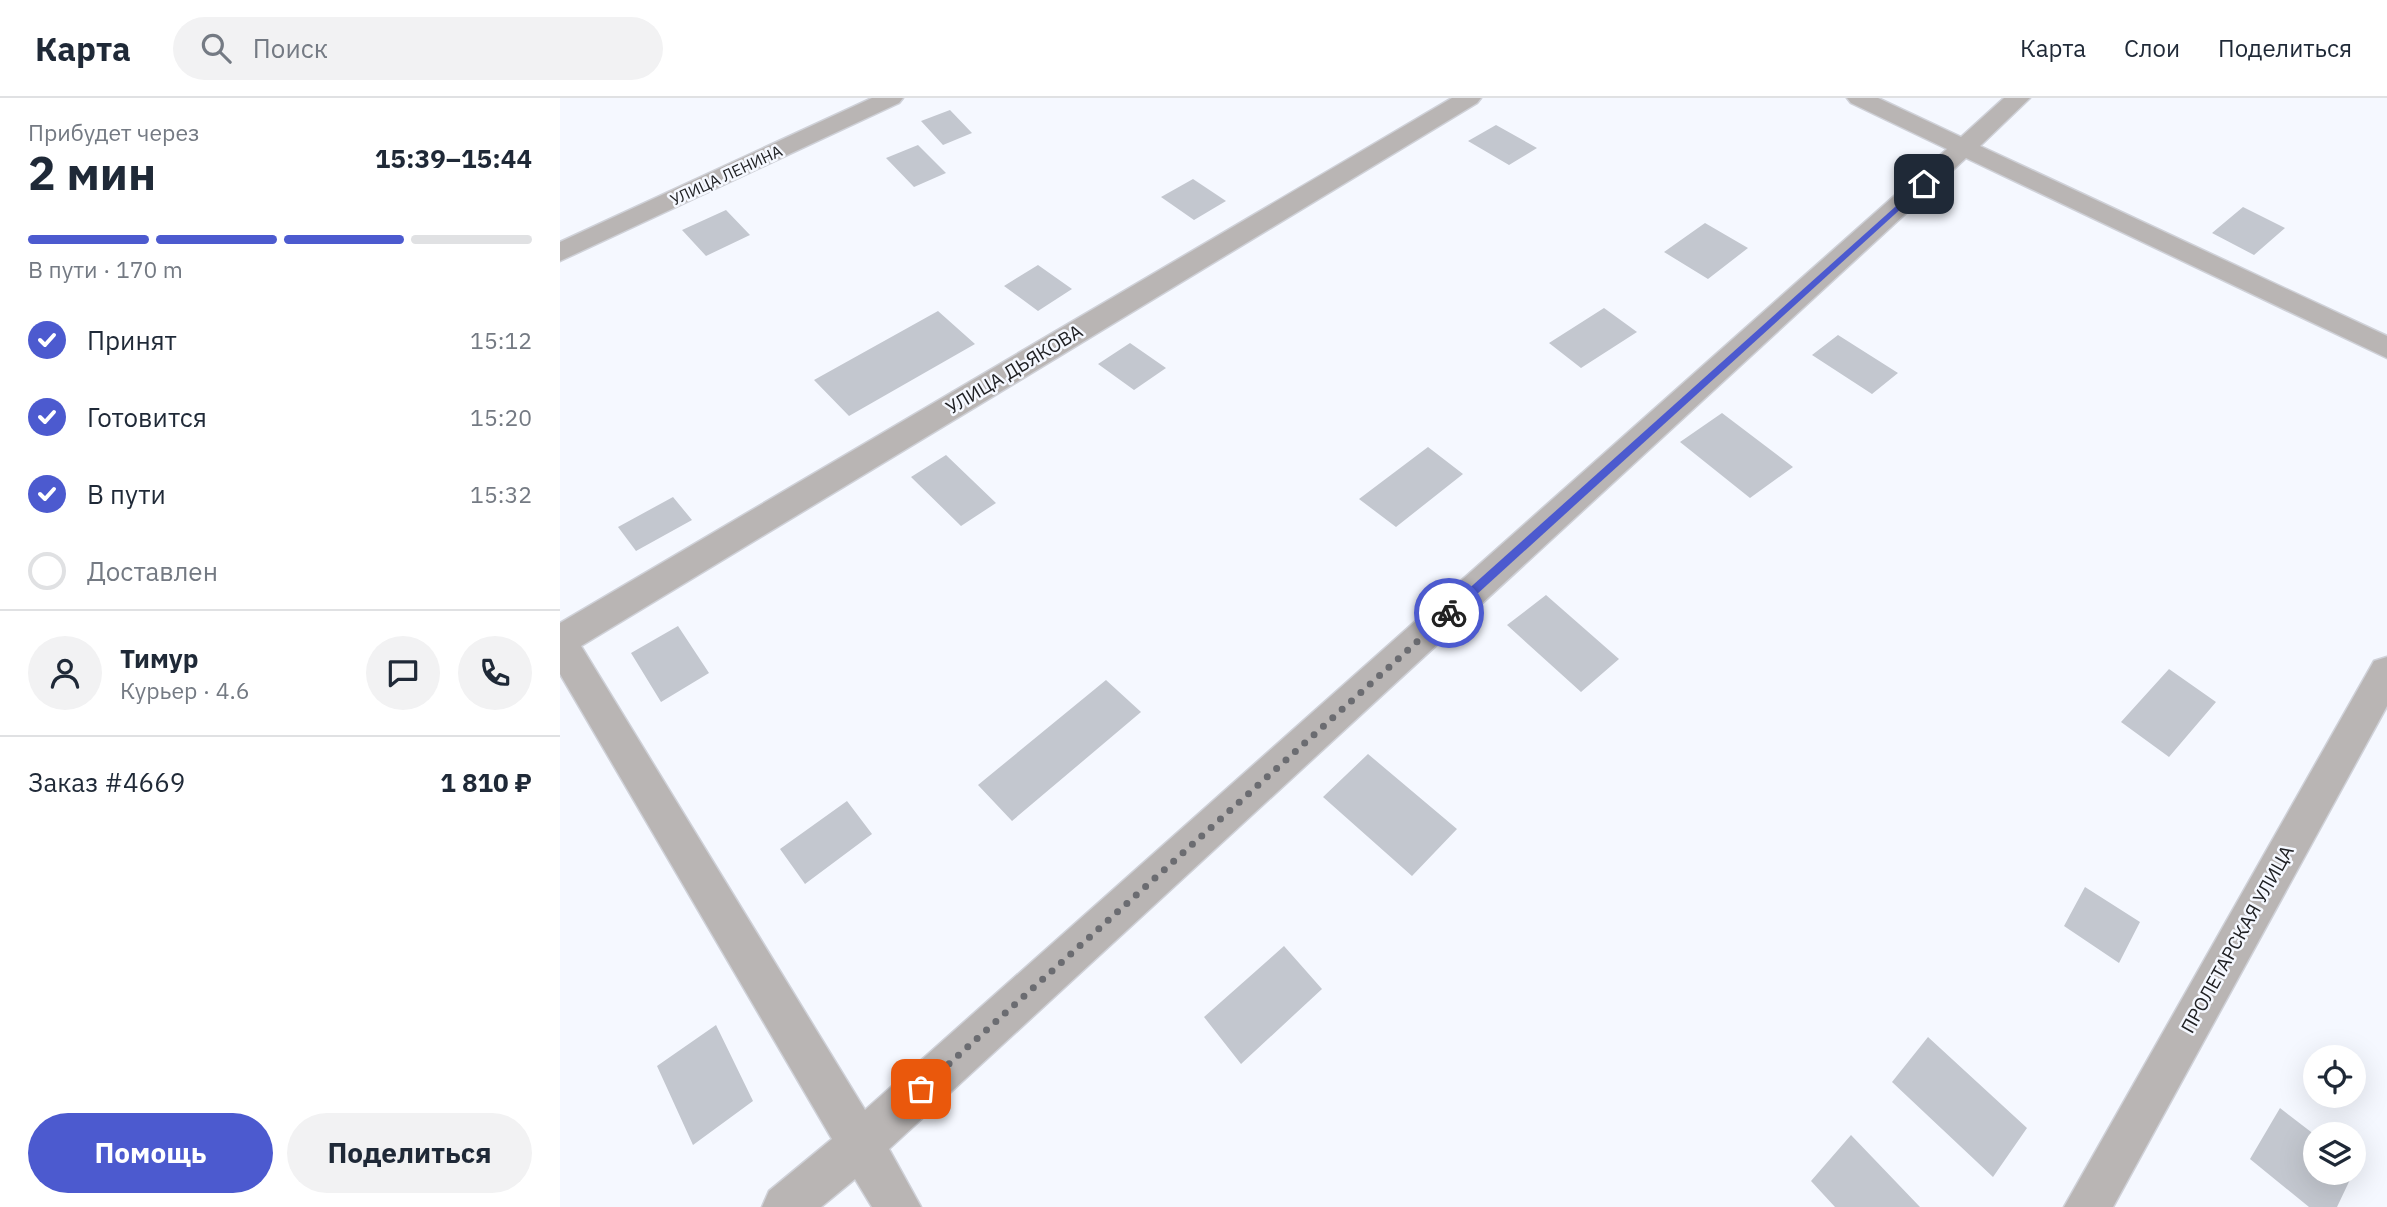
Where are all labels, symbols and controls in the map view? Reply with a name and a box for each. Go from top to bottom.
search box [173,17,663,80]
text: Карта [35,27,131,70]
icon: search [197,29,235,67]
text: Поиск [253,31,328,65]
text: Карта [2020,32,2086,64]
text: Слои [2124,32,2180,64]
text: Поделиться [2218,32,2352,64]
text: Прибудет через [28,117,200,147]
street label: УЛИЦА ЛЕНИНА [667,140,785,210]
text: 15:39–15:44 [375,141,532,175]
text: 2 мин [28,143,156,203]
pin [1894,154,1954,214]
icon: home [1905,165,1943,203]
text: В пути · 170 m [28,254,183,284]
street label: УЛИЦА ДЬЯКОВА [941,319,1087,419]
icon: check [28,321,66,359]
text: Принят [87,323,177,357]
text: 15:12 [470,325,532,355]
icon: check [28,398,66,436]
text: Готовится [87,400,207,434]
text: 15:20 [470,402,532,432]
icon: check [28,475,66,513]
text: В пути [87,477,166,511]
text: 15:32 [470,479,532,509]
text: Доставлен [87,554,218,588]
courier [1414,578,1484,648]
icon: bike [1430,594,1468,632]
button: person [28,636,102,710]
button: chat [366,636,440,710]
button: phone [458,636,532,710]
text: Тимур [120,641,199,675]
text: Курьер · 4.6 [120,675,250,705]
text: Заказ #4669 [28,765,185,799]
text: 1 810 ₽ [440,765,532,799]
street label: ПРОЛЕТАРСКАЯ УЛИЦА [2175,841,2299,1037]
map controls [2303,1045,2366,1185]
button: locate [2303,1045,2366,1108]
pin [891,1059,951,1119]
icon: bag [902,1070,940,1108]
button: Помощь [28,1113,273,1193]
button: Поделиться [287,1113,532,1193]
button: layers [2303,1122,2366,1185]

